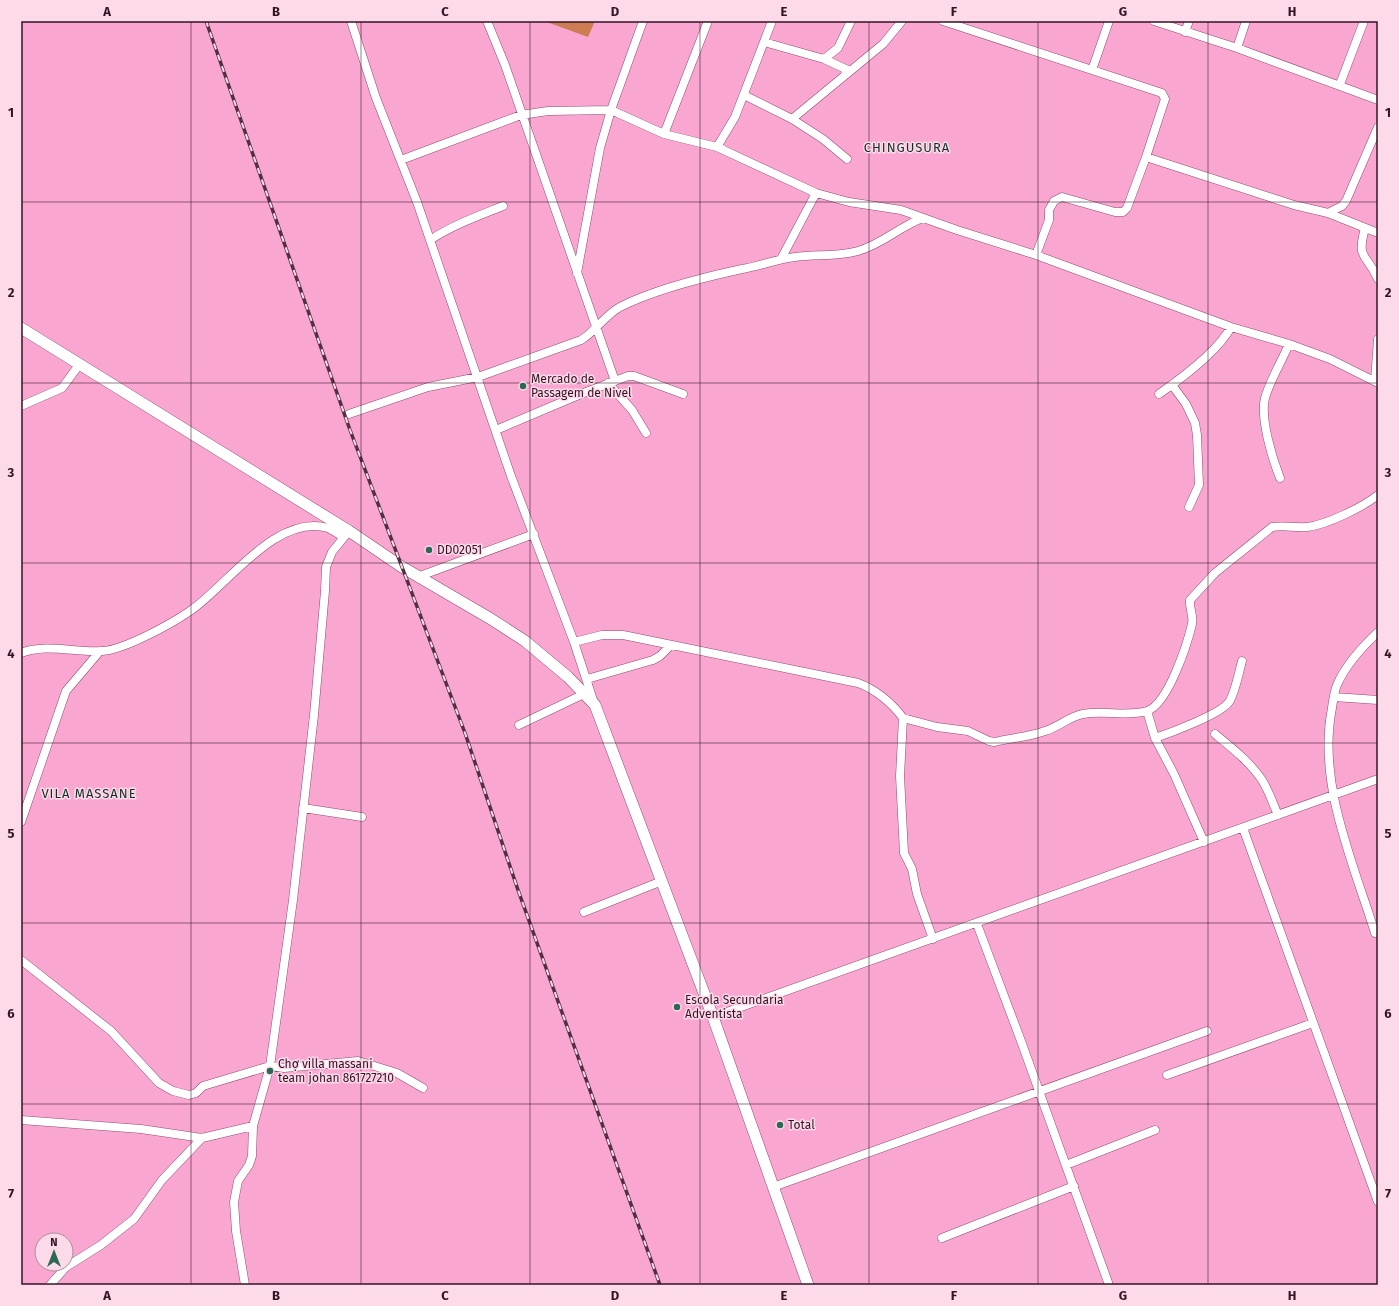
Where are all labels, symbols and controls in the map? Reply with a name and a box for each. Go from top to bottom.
text: A [102,4,111,19]
text: B [272,4,280,19]
text: C [441,4,449,19]
text: D [611,4,620,19]
text: E [781,4,788,19]
text: F [951,4,958,19]
text: G [1119,4,1127,19]
text: H [1288,4,1296,19]
text: 1 [8,105,14,120]
text: 1 [1385,105,1391,120]
district label: CHINGUSURA [864,140,950,155]
text: 2 [8,285,15,300]
text: 2 [1385,285,1392,300]
place label: Mercado de Passagem de Nivel [531,372,632,400]
marker: Mercado de Passagem de Nivel [518,381,528,391]
text: 3 [7,465,15,480]
text: 3 [1384,465,1392,480]
place label: DD02051 [437,543,482,557]
marker: DD02051 [424,545,434,555]
text: 4 [7,646,15,661]
text: 4 [1384,646,1392,661]
district label: VILA MASSANE [41,786,137,801]
text: 5 [8,826,15,841]
text: 5 [1385,826,1392,841]
place label: Escola Secundaria Adventista [685,993,784,1021]
marker: Escola Secundaria Adventista [672,1002,682,1012]
text: 6 [7,1006,15,1021]
text: 6 [1384,1006,1392,1021]
place label: Chợ villa massani team johan 861727210 [278,1057,394,1085]
marker: Chợ villa massani team johan 861727210 [265,1066,275,1076]
place label: Total [788,1118,815,1132]
marker: Total [775,1120,785,1130]
text: 7 [8,1186,14,1201]
text: 7 [1385,1186,1391,1201]
north arrow [34,1232,74,1272]
text: N [50,1236,58,1249]
text: A [102,1288,111,1303]
text: B [272,1288,280,1303]
text: C [441,1288,449,1303]
text: D [611,1288,620,1303]
text: E [781,1288,788,1303]
text: F [951,1288,958,1303]
text: G [1119,1288,1127,1303]
text: H [1288,1288,1296,1303]

